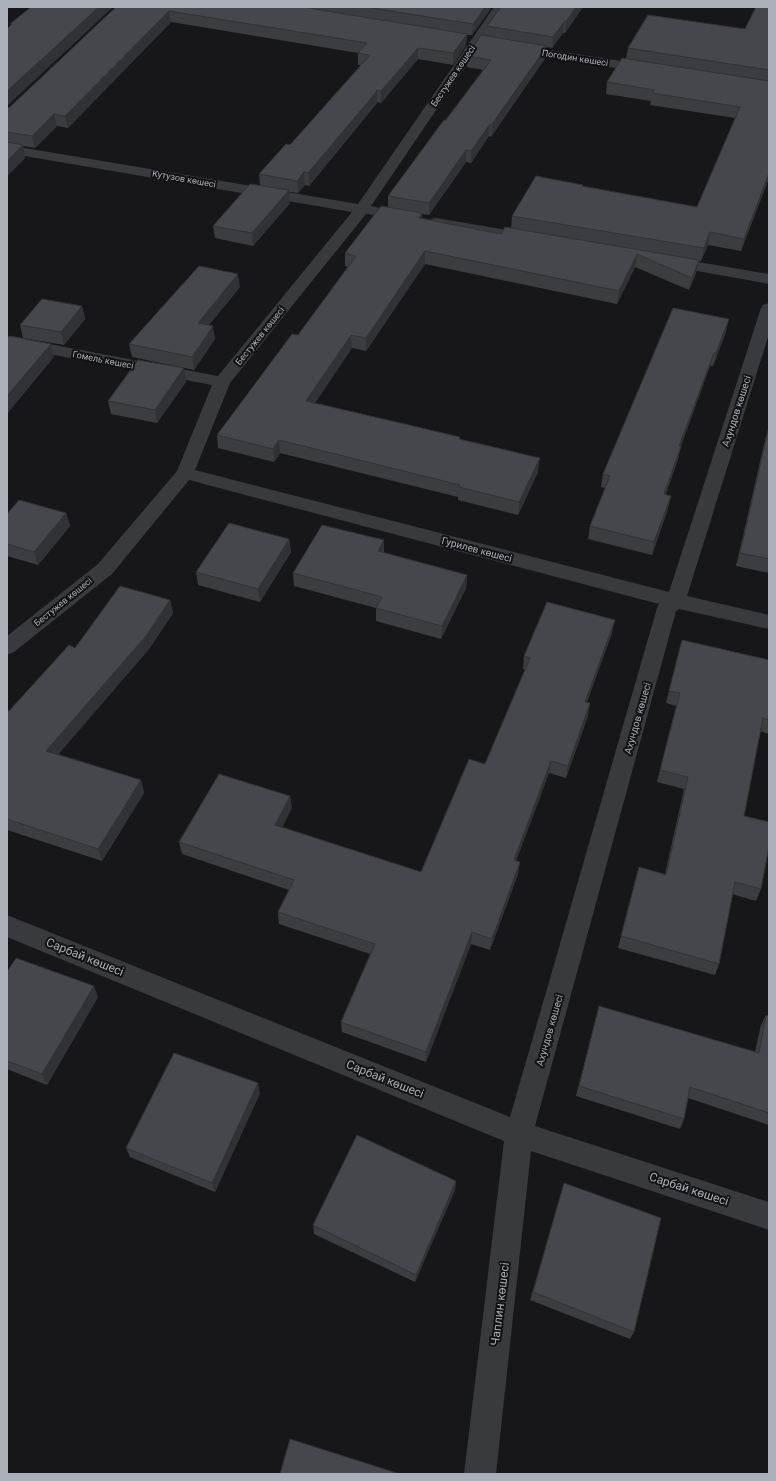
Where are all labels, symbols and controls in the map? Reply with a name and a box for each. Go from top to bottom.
street label: Бестужев көшесі [429,44,477,108]
street label: Погодин көшесі [541,48,609,68]
street label: Кутузов көшесі [151,168,217,190]
street label: Бестужев көшесі [234,305,286,367]
street label: Гомель көшесі [72,349,134,371]
street label: Ахундов көшесі [720,374,753,448]
street label: Гурилев көшесі [441,535,513,564]
street label: Бестужев көшесі [32,576,94,628]
street label: Ахундов көшесі [622,681,653,755]
street label: Сарбай көшесі [44,935,126,979]
street label: Ахундов көшесі [534,993,565,1067]
street label: Сарбай көшесі [344,1057,426,1101]
street label: Сарбай көшесі [648,1170,731,1208]
street label: Чаплин көшесі [488,1261,512,1347]

